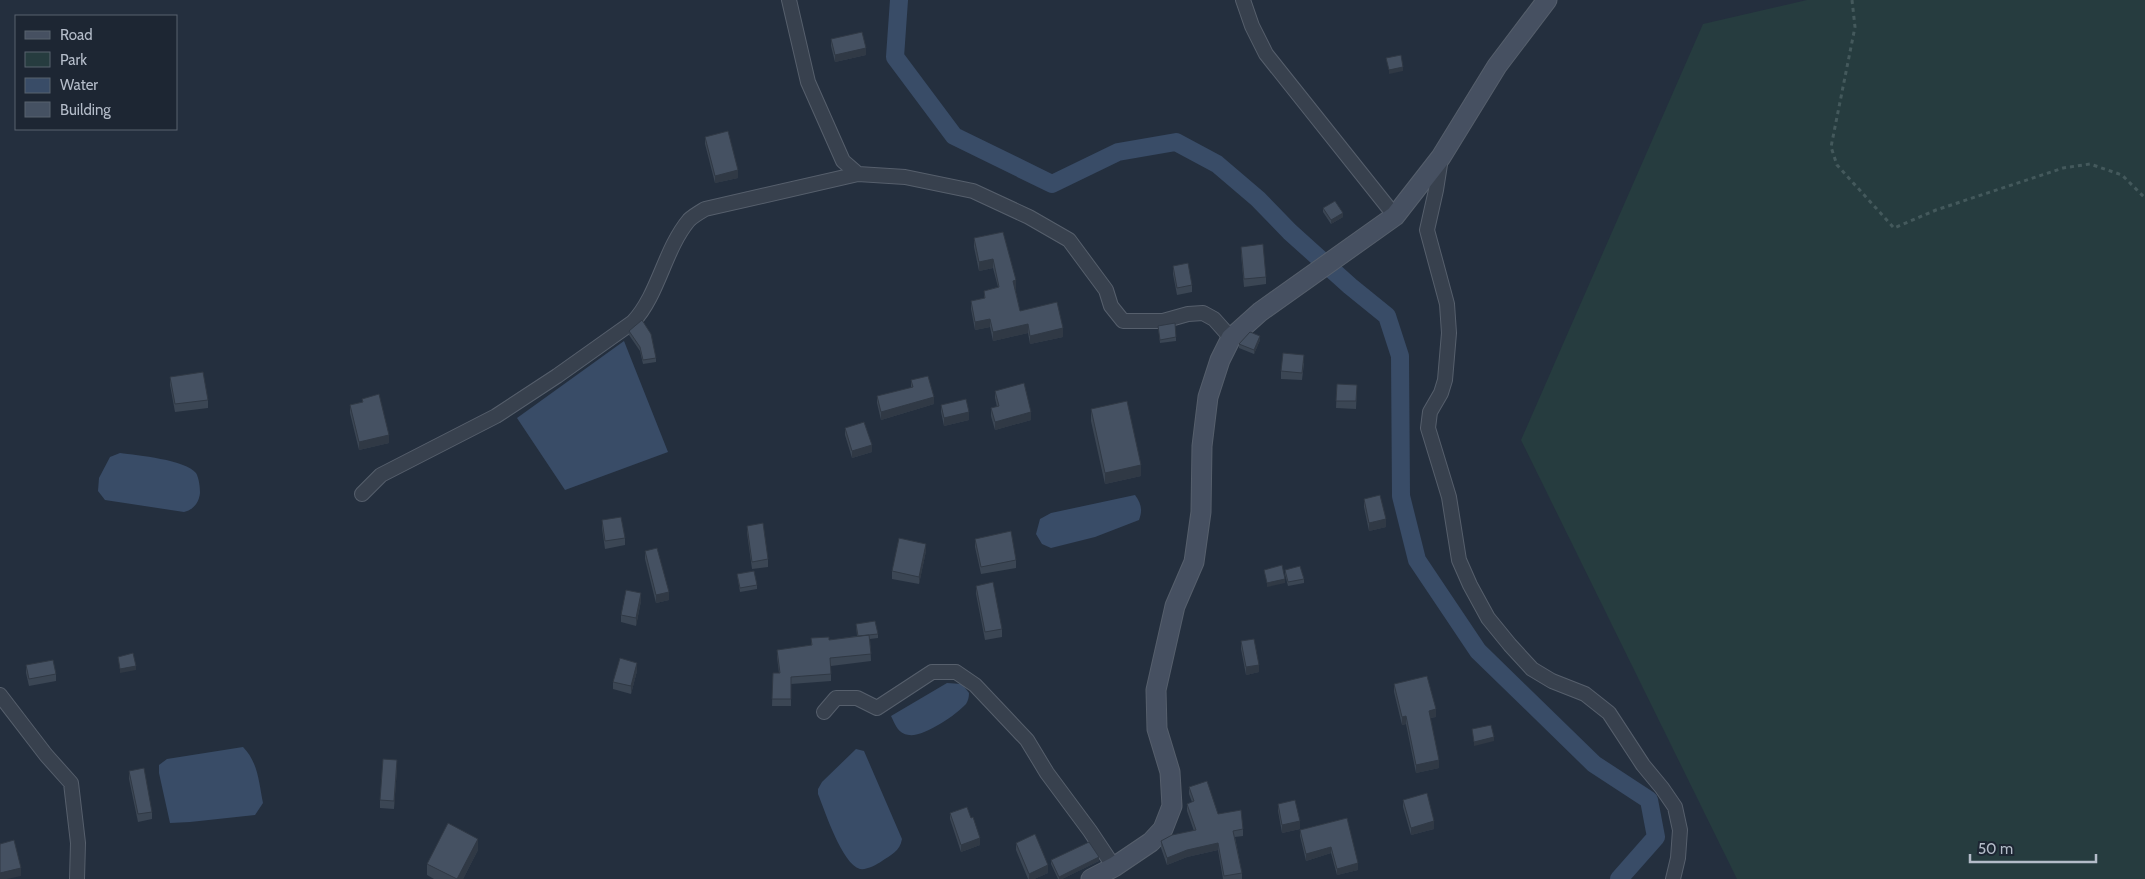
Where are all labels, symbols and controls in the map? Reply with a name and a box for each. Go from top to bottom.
legend [15,15,178,130]
text: Road [60,26,93,44]
text: Park [60,51,87,69]
text: Water [60,76,98,94]
text: Building [60,101,111,119]
scale bar [1970,832,2096,864]
text: 50 m [1978,840,2013,858]

